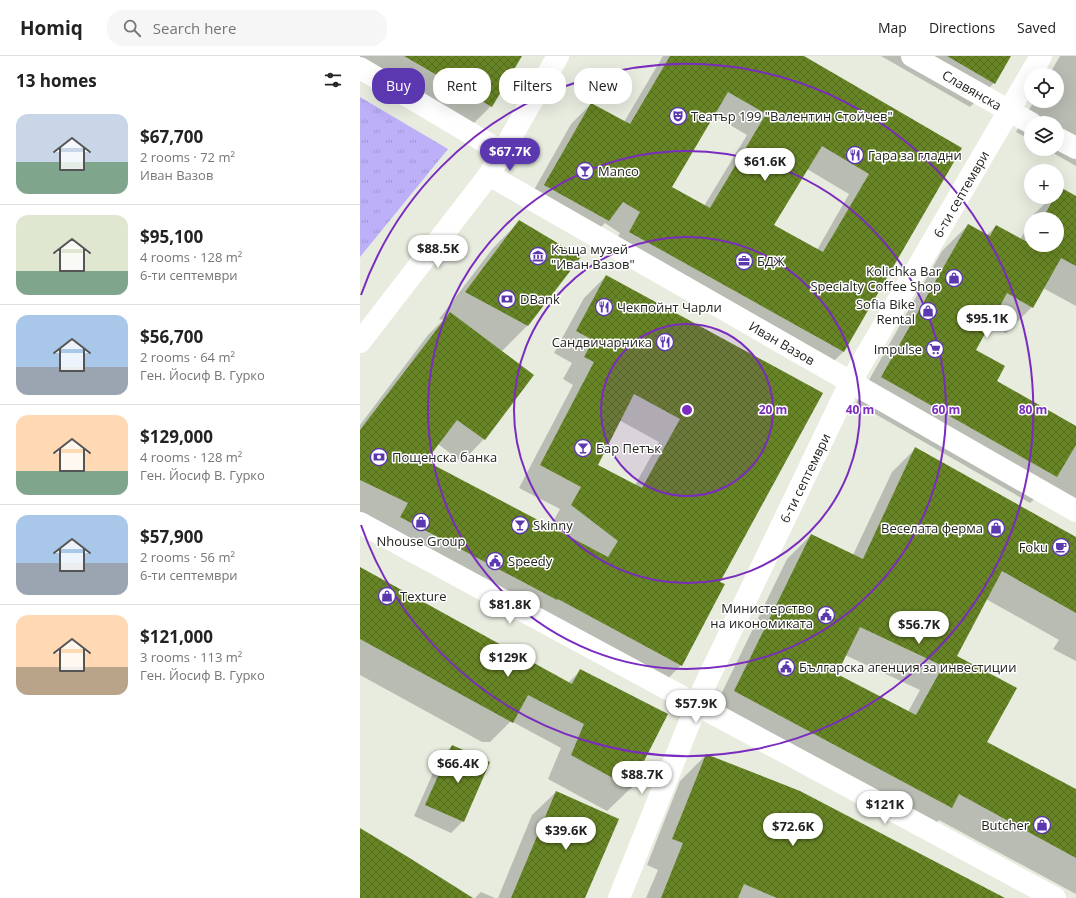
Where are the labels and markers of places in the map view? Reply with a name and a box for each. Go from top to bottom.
theatre icon: Театър 199 "Валентин Стойчев" [668,106,688,126]
place label: Театър 199 "Валентин Стойчев" [691,107,893,125]
pin: $67.7K [477,138,543,172]
restaurant icon: Гара за гладни [845,145,865,165]
place label: Гара за гладни [868,146,962,164]
pin: $61.6K [732,148,798,182]
bar icon: Manco [575,161,595,181]
place label: Manco [598,162,639,180]
pin: $88.5K [405,235,471,269]
place label: Къща музей "Иван Вазов" [551,240,635,273]
museum icon: Къща музей "Иван Вазов" [528,246,548,266]
office icon: БДЖ [734,251,754,271]
place label: БДЖ [757,252,785,270]
place label: Kolichka Bar Specialty Coffee Shop [810,262,942,295]
shop icon: Kolichka Bar Specialty Coffee Shop [944,268,964,288]
bank icon: DBank [497,289,517,309]
place label: DBank [520,290,560,308]
place label: Sofia Bike Rental [856,295,915,328]
restaurant icon: Чекпойнт Чарли [594,297,614,317]
place label: Чекпойнт Чарли [617,298,722,316]
shop icon: Sofia Bike Rental [918,301,938,321]
pin: $95.1K [954,305,1020,339]
restaurant icon: Сандвичарника [655,332,675,352]
place label: Сандвичарника [552,333,652,351]
supermarket icon: Impulse [925,339,945,359]
place label: Impulse [874,340,922,358]
centre of rings [680,403,694,417]
bar icon: Бар Петък [573,438,593,458]
place label: Бар Петък [596,439,661,457]
bank icon: Пощенска банка [369,447,389,467]
place label: Пощенска банка [392,448,497,466]
shop icon: Nhouse Group [411,512,431,532]
bar icon: Skinny [510,515,530,535]
place label: Skinny [533,516,573,534]
shop icon: Веселата ферма [986,518,1006,538]
place label: Веселата ферма [881,519,983,537]
place label: Nhouse Group [377,532,466,550]
cafe icon: Foku [1051,537,1071,557]
place label: Foku [1019,538,1048,556]
public building icon: Speedy [485,551,505,571]
place label: Speedy [508,552,553,570]
shop icon: Texture [377,586,397,606]
place label: Texture [400,587,446,605]
pin: $81.8K [477,591,543,625]
place label: Министерство на икономиката [710,599,813,632]
public building icon: Министерство на икономиката [816,605,836,625]
pin: $56.7K [886,611,952,645]
pin: $129K [480,644,536,678]
public building icon: Българска агенция за инвестиции [776,657,796,677]
place label: Българска агенция за инвестиции [799,658,1016,676]
pin: $57.9K [663,690,729,724]
pin: $66.4K [425,750,491,784]
pin: $88.7K [609,761,675,795]
pin: $121K [857,791,913,825]
pin: $72.6K [760,813,826,847]
shop icon: Butcher [1032,815,1052,835]
place label: Butcher [981,816,1030,834]
pin: $39.6K [533,817,599,851]

